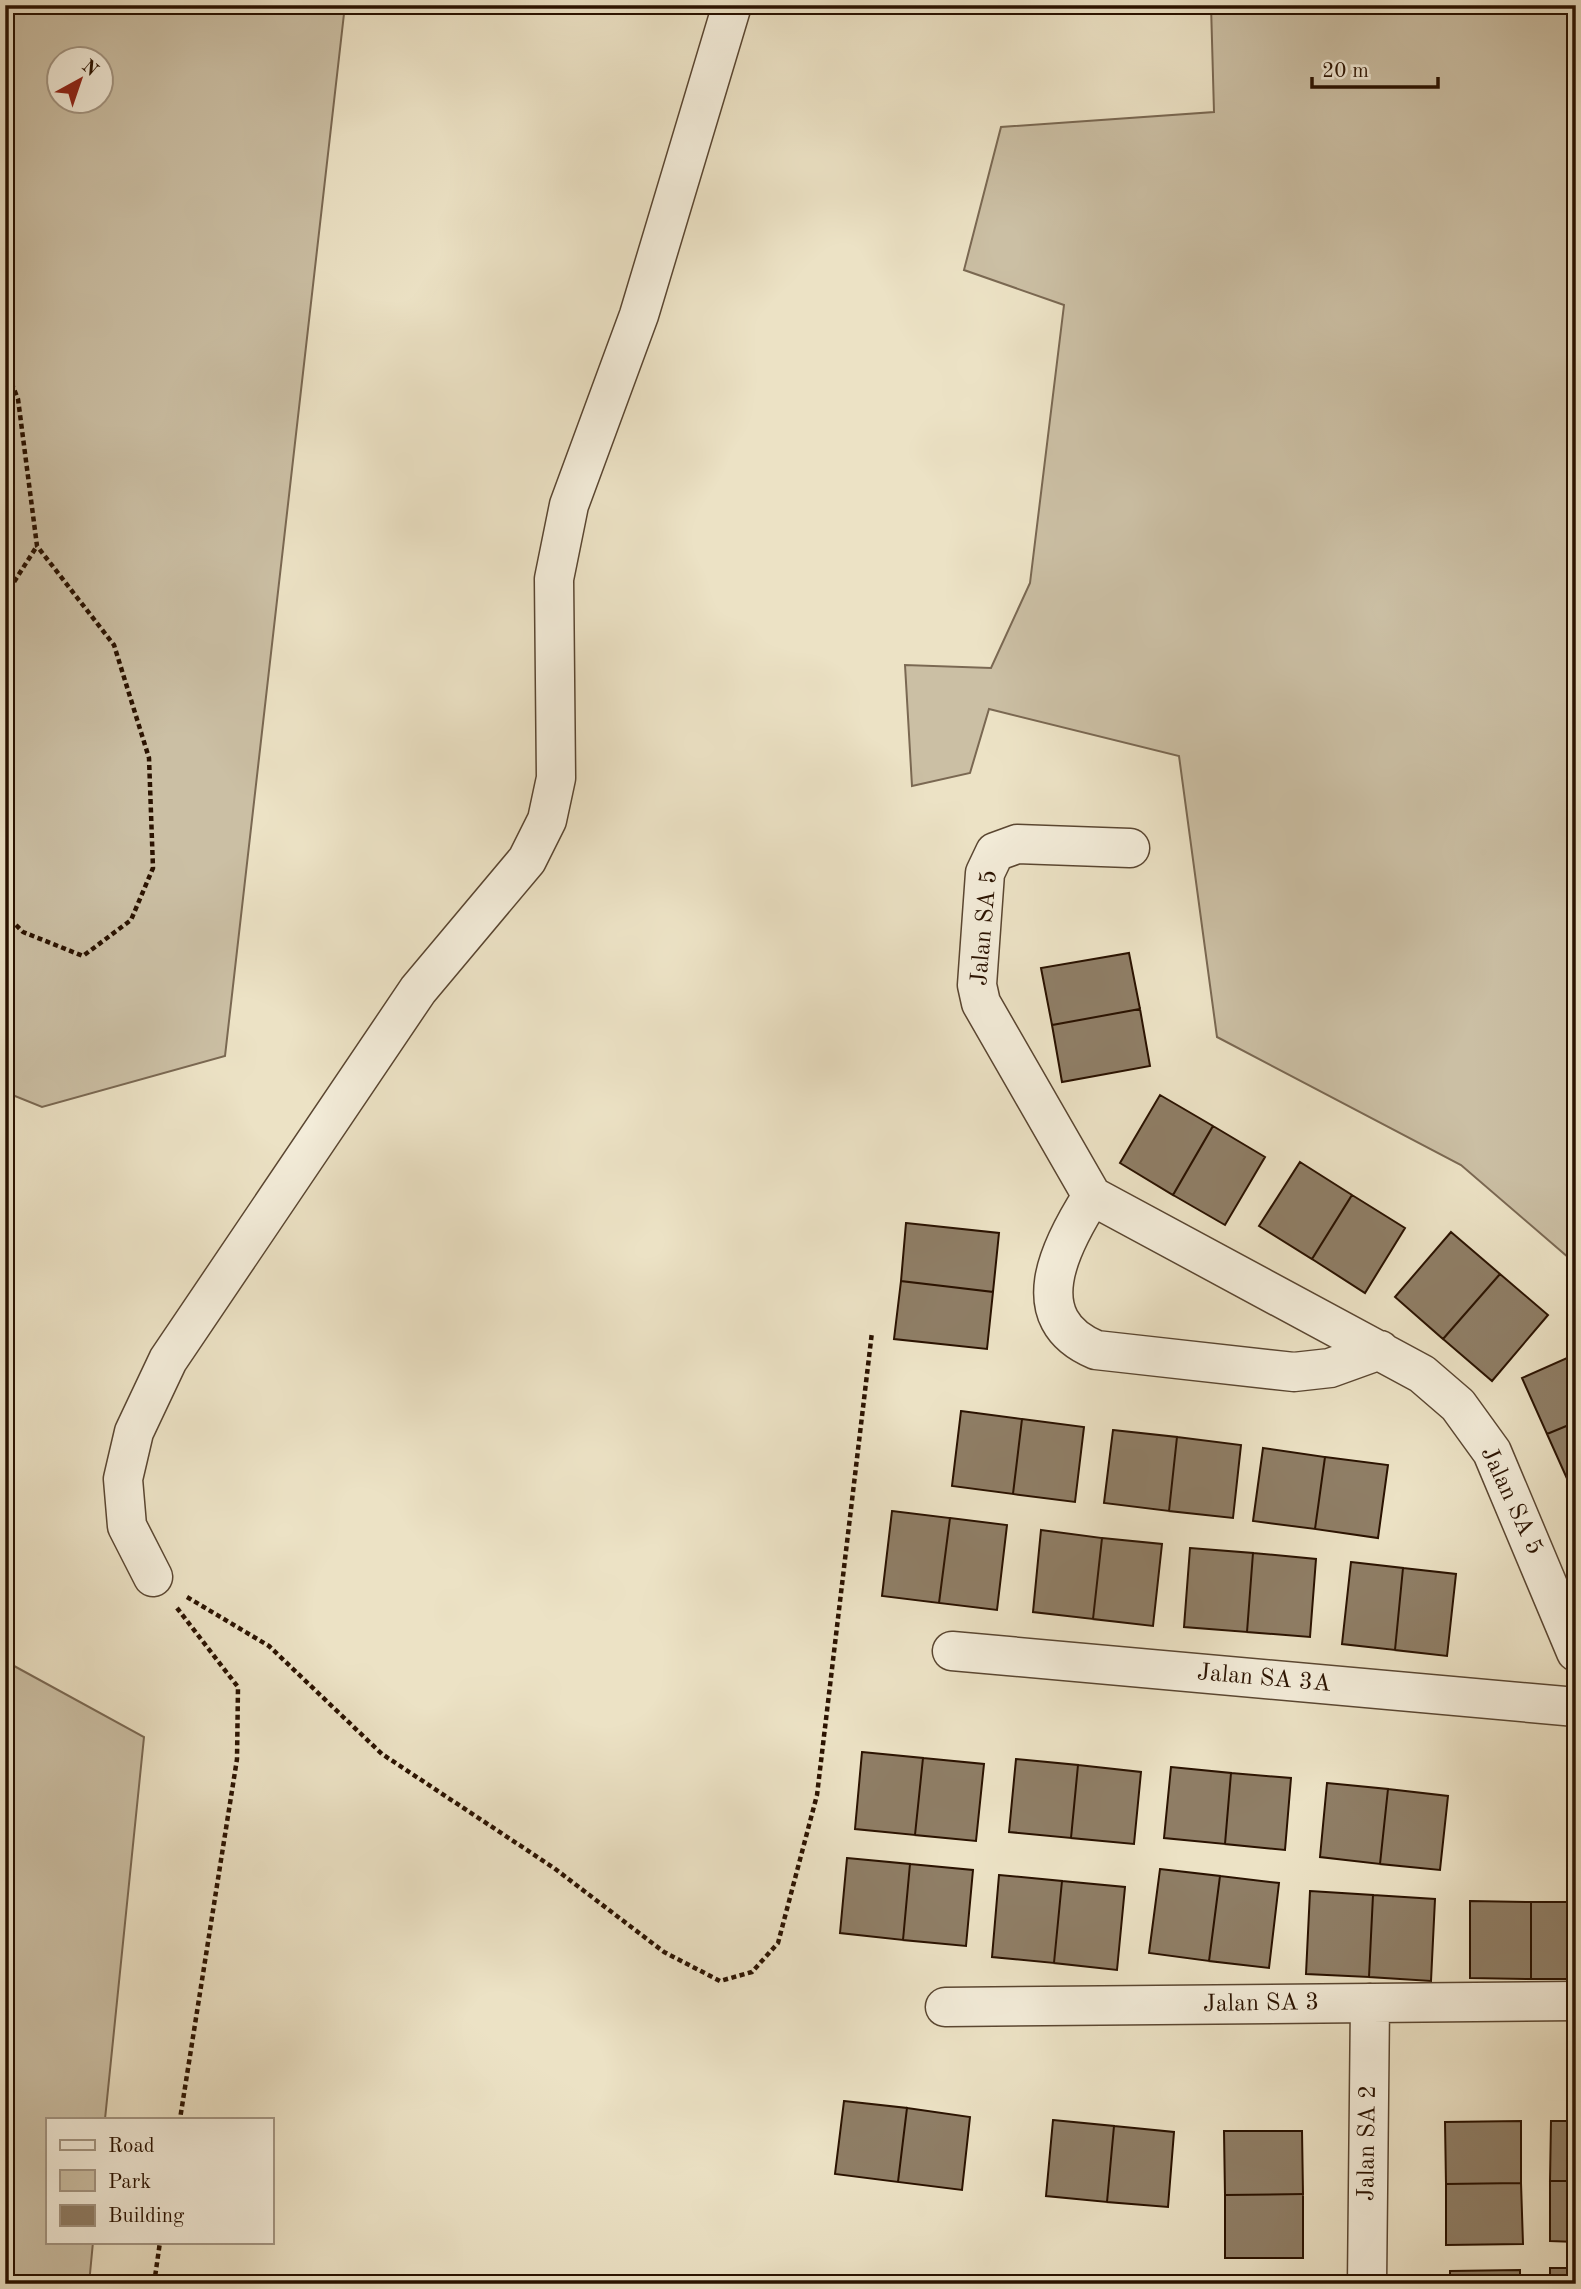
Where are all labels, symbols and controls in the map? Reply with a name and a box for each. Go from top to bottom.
north arrow [46,46,116,116]
scale bar [1312,46,1438,90]
text: N [78,57,101,81]
text: 20 m [1322,61,1369,82]
street label: Jalan SA 5 [968,869,1002,987]
street label: Jalan SA 5 [1476,1443,1546,1559]
street label: Jalan SA 3A [1196,1661,1332,1697]
street label: Jalan SA 3 [1203,1991,1319,2017]
street label: Jalan SA 2 [1355,2085,1381,2201]
legend [46,2118,273,2244]
text: Road [108,2136,155,2157]
text: Park [108,2172,151,2193]
text: Building [108,2206,185,2227]

